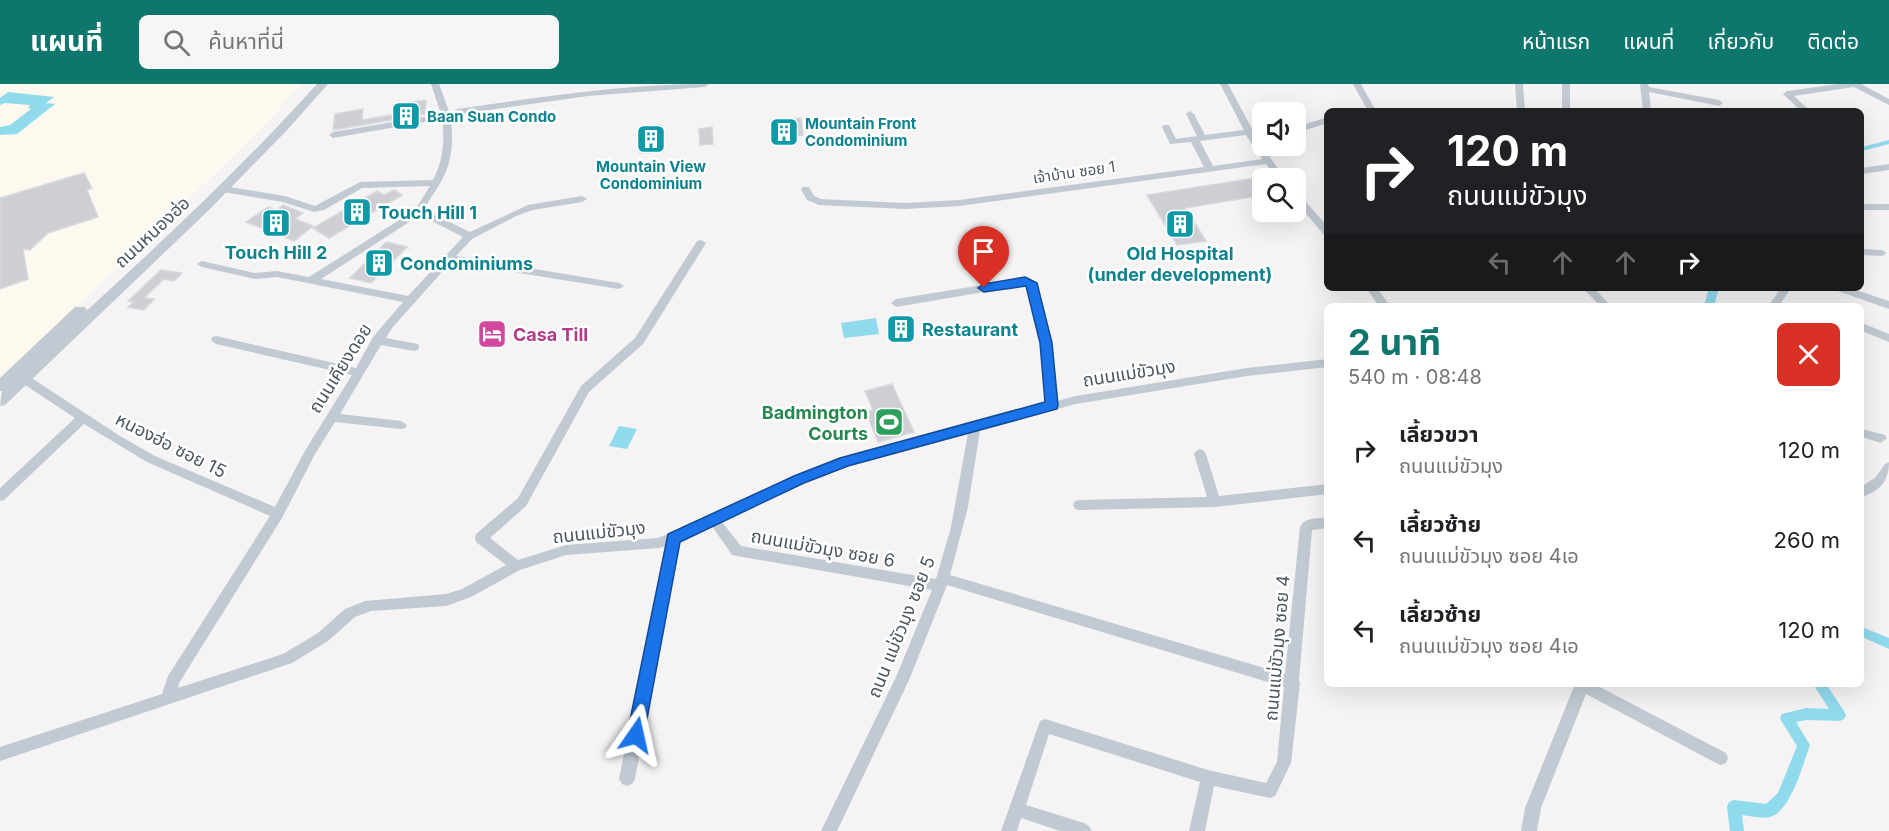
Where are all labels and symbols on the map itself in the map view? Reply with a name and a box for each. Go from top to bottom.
building icon: Baan Suan Condo [390,100,422,132]
place label: Baan Suan Condo [427,107,556,126]
place label: Mountain Front Condominium [805,114,917,150]
building icon: Mountain Front Condominium [768,116,800,148]
building icon: Mountain View Condominium [635,123,667,155]
place label: Mountain View Condominium [596,157,706,193]
street label: เจ้าบ้าน ซอย 1 [1032,157,1116,187]
street label: ถนนหนองฮ่อ [110,192,194,272]
building icon: Touch Hill 1 [341,196,373,228]
place label: Touch Hill 1 [378,202,477,223]
building icon: Touch Hill 2 [260,207,292,239]
building icon: Old Hospital (under development) [1164,208,1196,240]
pin [958,226,1009,288]
place label: Touch Hill 2 [225,242,327,263]
place label: Old Hospital (under development) [1088,243,1272,285]
building icon: Condominiums [363,247,395,279]
place label: Condominiums [400,253,533,274]
building icon: Restaurant [885,313,917,345]
hotel icon: Casa Till [476,318,508,350]
street label: ถนนเคียงดอย [304,319,376,417]
place label: Restaurant [922,319,1018,340]
place label: Casa Till [513,324,588,345]
street label: ถนนแม่ขัวมุง [1081,355,1177,392]
place label: Badmington Courts [762,402,868,444]
sports icon: Badmington Courts [873,406,905,438]
street label: หนองฮ่อ ซอย 15 [112,408,230,482]
street label: ถนนแม่ขัวมุง [551,517,647,548]
street label: ถนนแม่ขัวมุง ซอย 6 [749,525,897,572]
street label: ถนน แม่ขัวมุง ซอย 5 [863,553,940,701]
street label: ถนนแม่ขัวมุง ซอย 4 [1260,574,1295,722]
position arrow [604,703,668,767]

